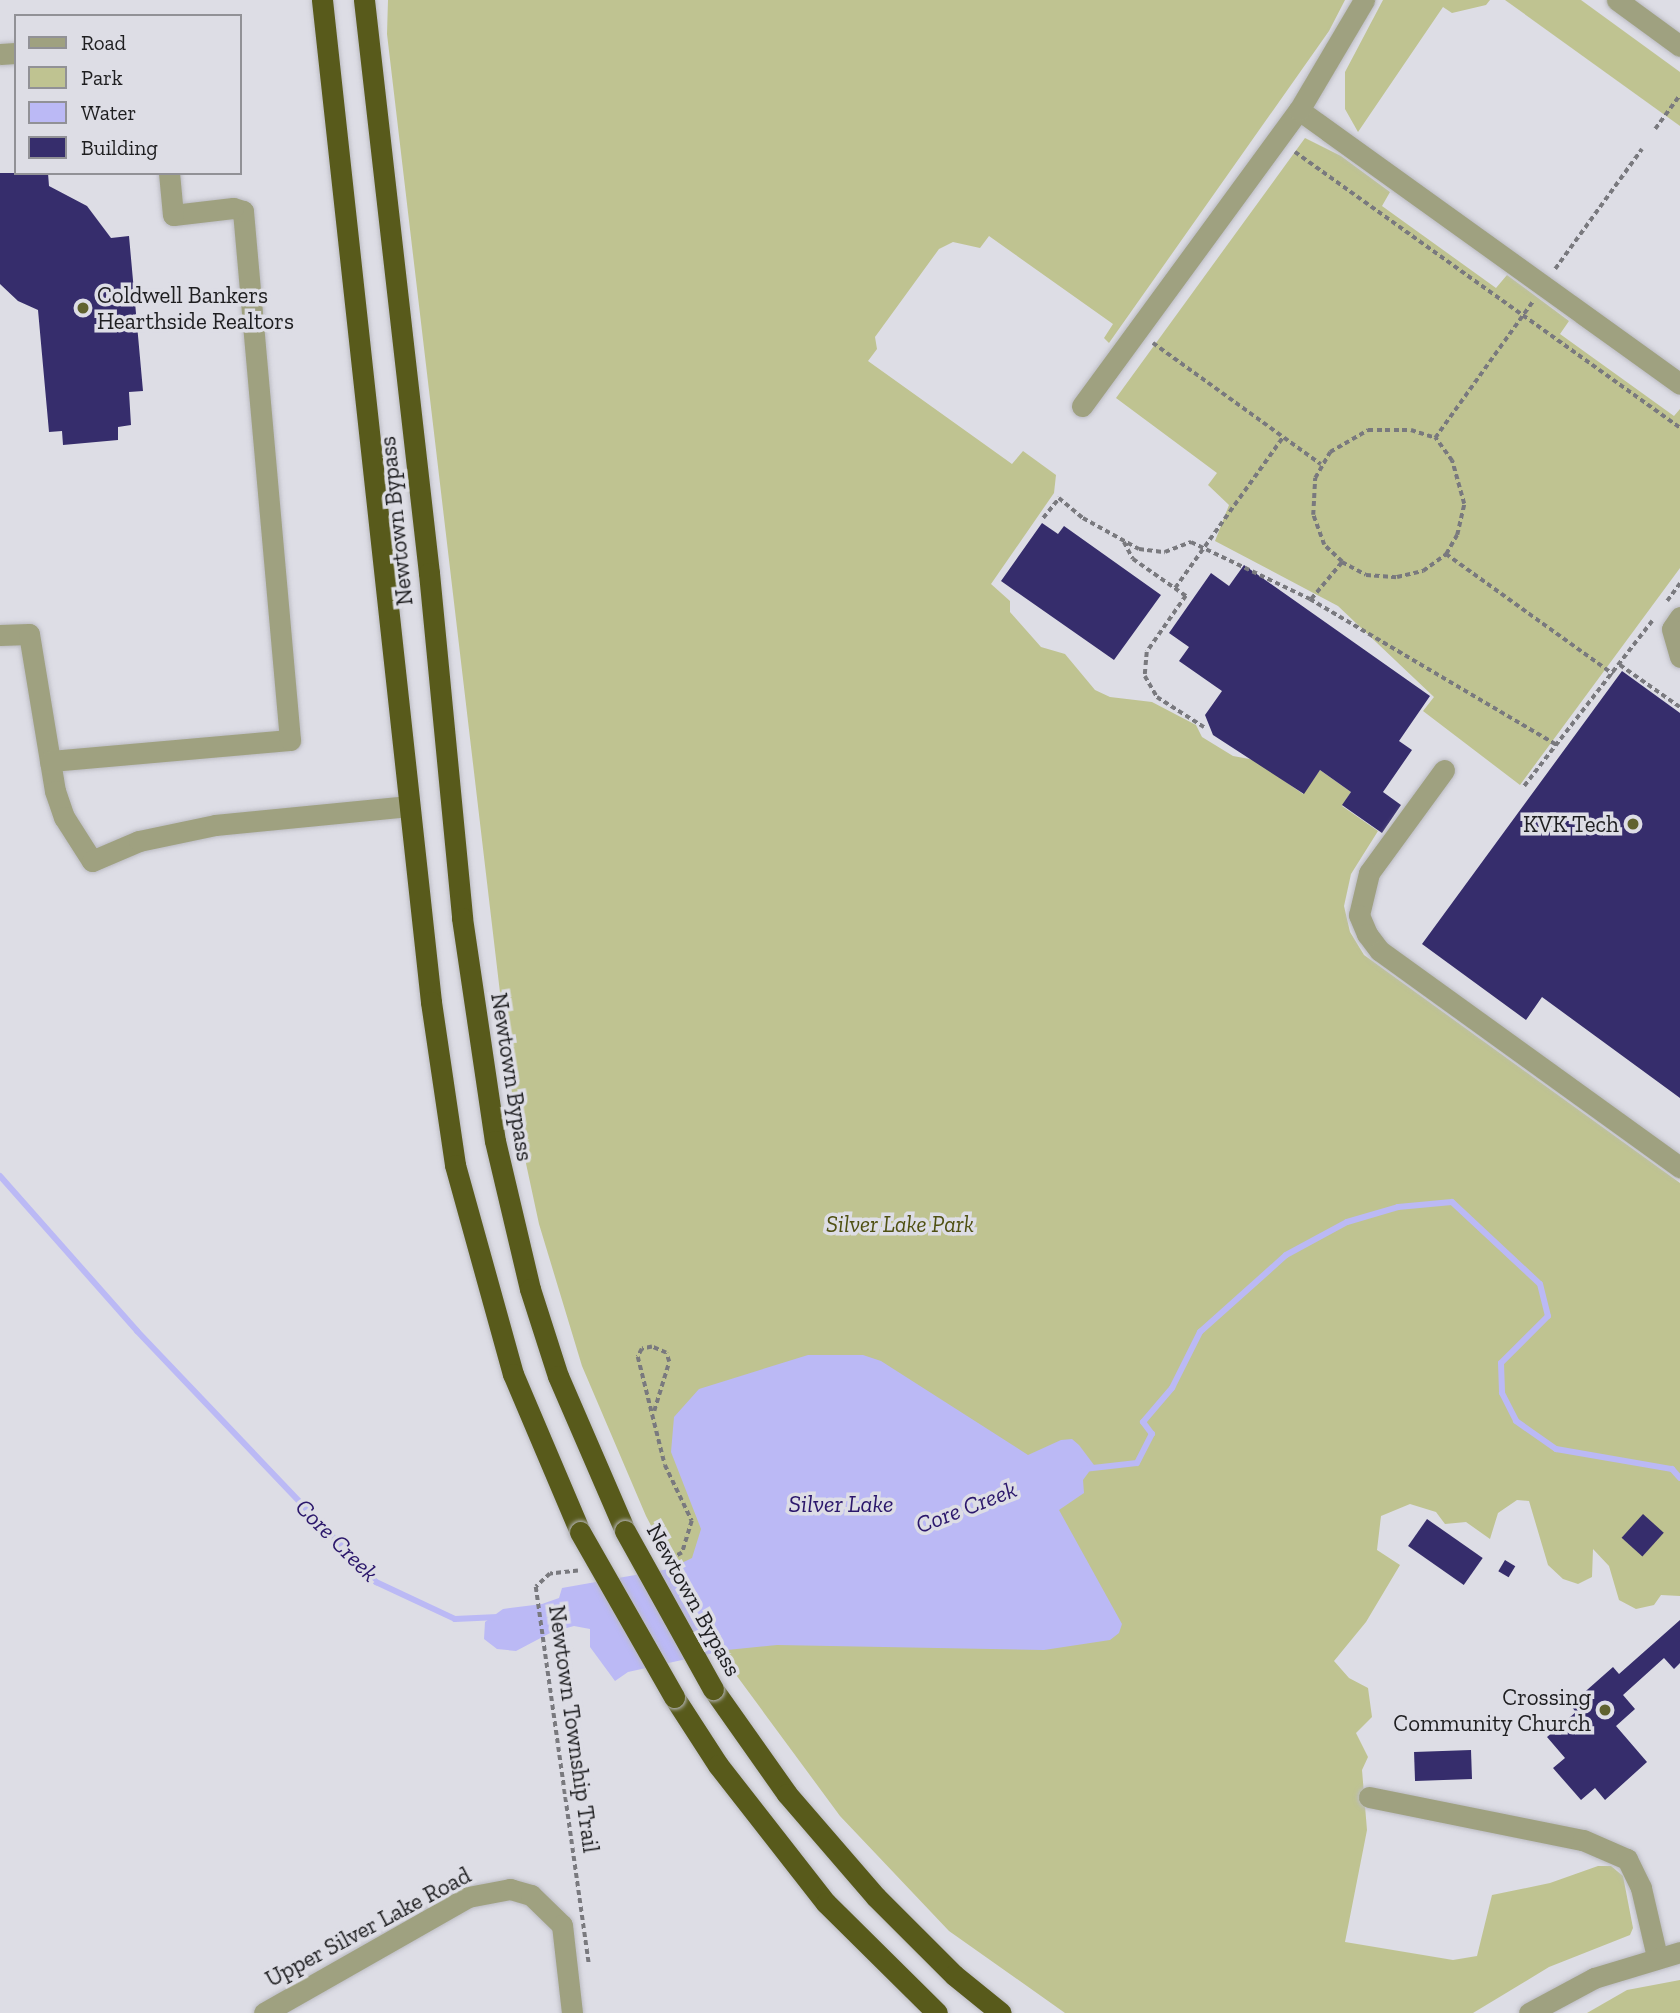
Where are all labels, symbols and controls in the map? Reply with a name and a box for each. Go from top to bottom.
legend [14,14,242,175]
text: Road [81,30,126,55]
text: Park [81,65,123,90]
text: Water [81,100,136,125]
text: Building [81,135,158,160]
place label: Coldwell Bankers Hearthside Realtors [97,281,294,335]
marker: Coldwell Bankers Hearthside Realtors [75,300,91,316]
street label: Newtown Bypass [373,435,419,607]
place label: KVK Tech [1522,810,1619,838]
marker: KVK Tech [1625,816,1641,832]
street label: Newtown Bypass [485,991,539,1163]
park label: Silver Lake Park [826,1210,974,1238]
water label: Core Creek [912,1475,1020,1539]
water label: Silver Lake [788,1490,894,1518]
water label: Core Creek [290,1493,384,1587]
street label: Newtown Bypass [641,1519,747,1681]
street label: Newtown Township Trail [543,1603,605,1855]
place label: Crossing Community Church [1393,1683,1591,1737]
marker: Crossing Community Church [1597,1702,1613,1718]
street label: Upper Silver Lake Road [260,1861,476,1993]

